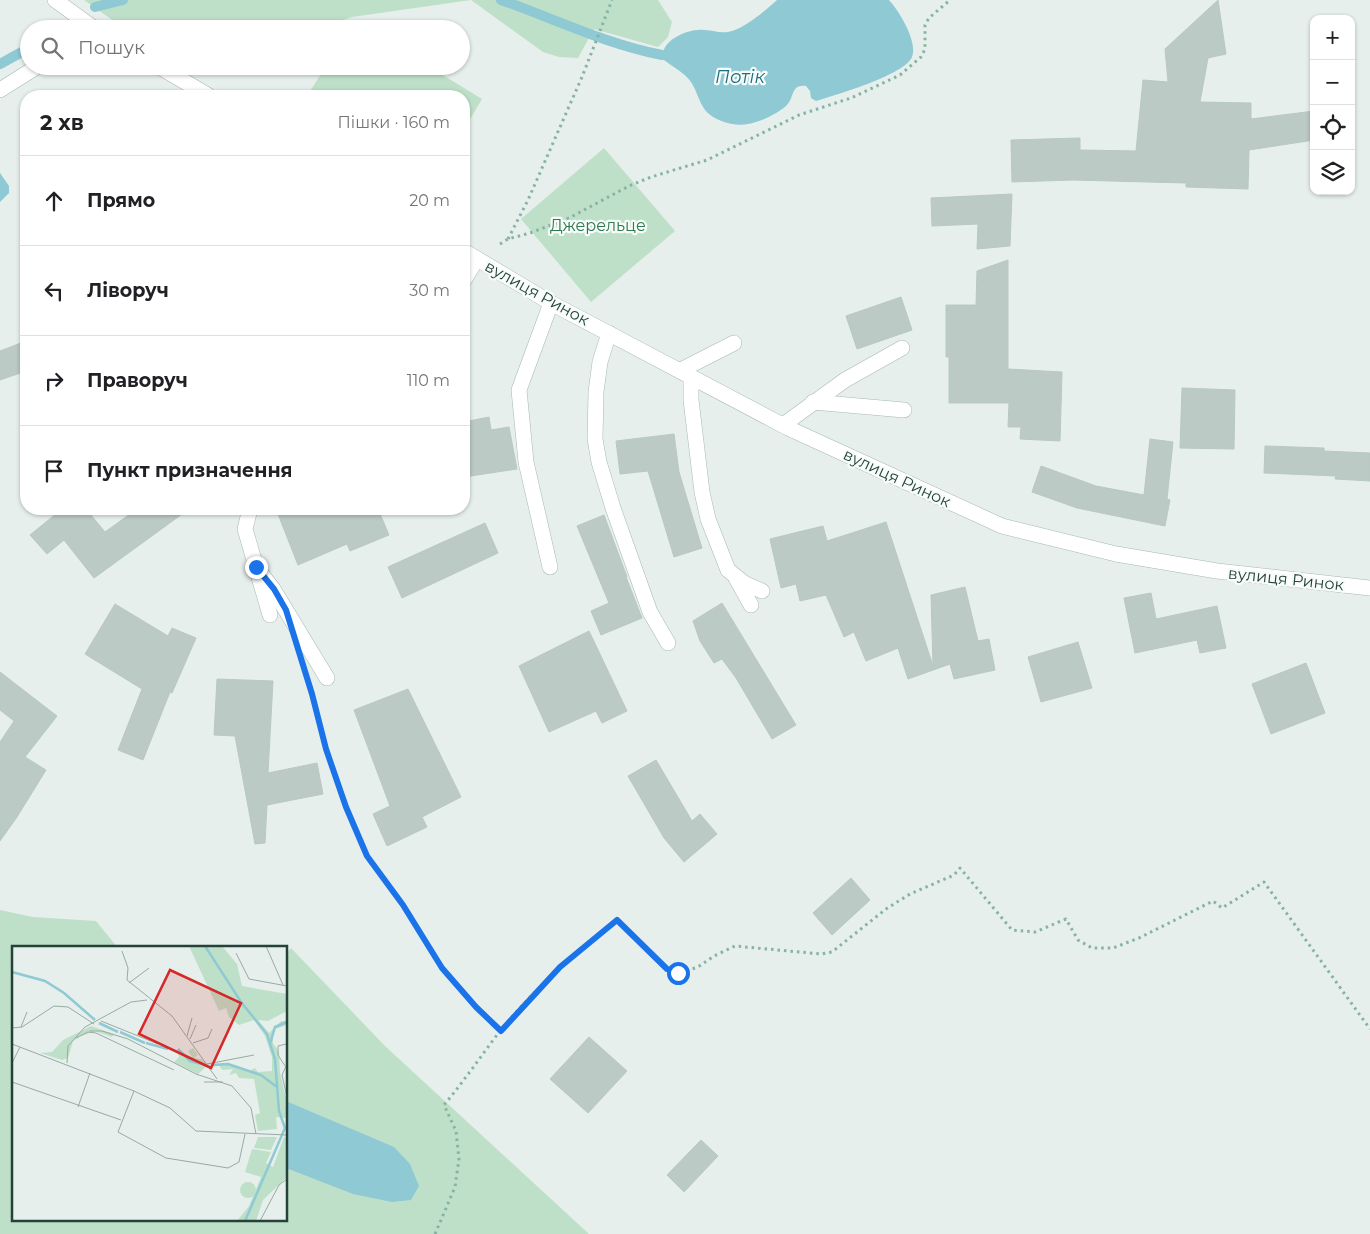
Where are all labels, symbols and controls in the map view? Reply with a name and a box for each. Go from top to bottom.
map controls [1310,15,1355,195]
button: + [1310,15,1355,60]
search box [20,20,470,75]
icon: search [38,34,66,62]
text: Пошук [78,36,145,59]
button: − [1310,60,1355,105]
water label: Потік [715,66,766,88]
button: locate [1310,105,1355,150]
text: 2 хв [40,110,84,135]
text: Пішки · 160 m [338,113,450,132]
button: layers [1310,150,1355,195]
icon: ahead [40,187,68,215]
text: Прямо [87,189,155,212]
text: 20 m [409,191,450,210]
park label: Джерельце [550,216,646,235]
street label: вулиця Ринок [481,256,593,330]
icon: left [40,277,68,305]
text: Ліворуч [87,279,169,302]
text: 30 m [409,281,450,300]
icon: right [40,367,68,395]
text: Праворуч [87,369,188,392]
text: 110 m [407,371,450,390]
street label: вулиця Ринок [840,445,954,512]
icon: arrive [40,457,68,485]
text: Пункт призначення [87,459,293,482]
route end [245,556,268,579]
street label: вулиця Ринок [1227,563,1346,595]
inset map [12,946,288,1222]
route start [667,962,690,985]

